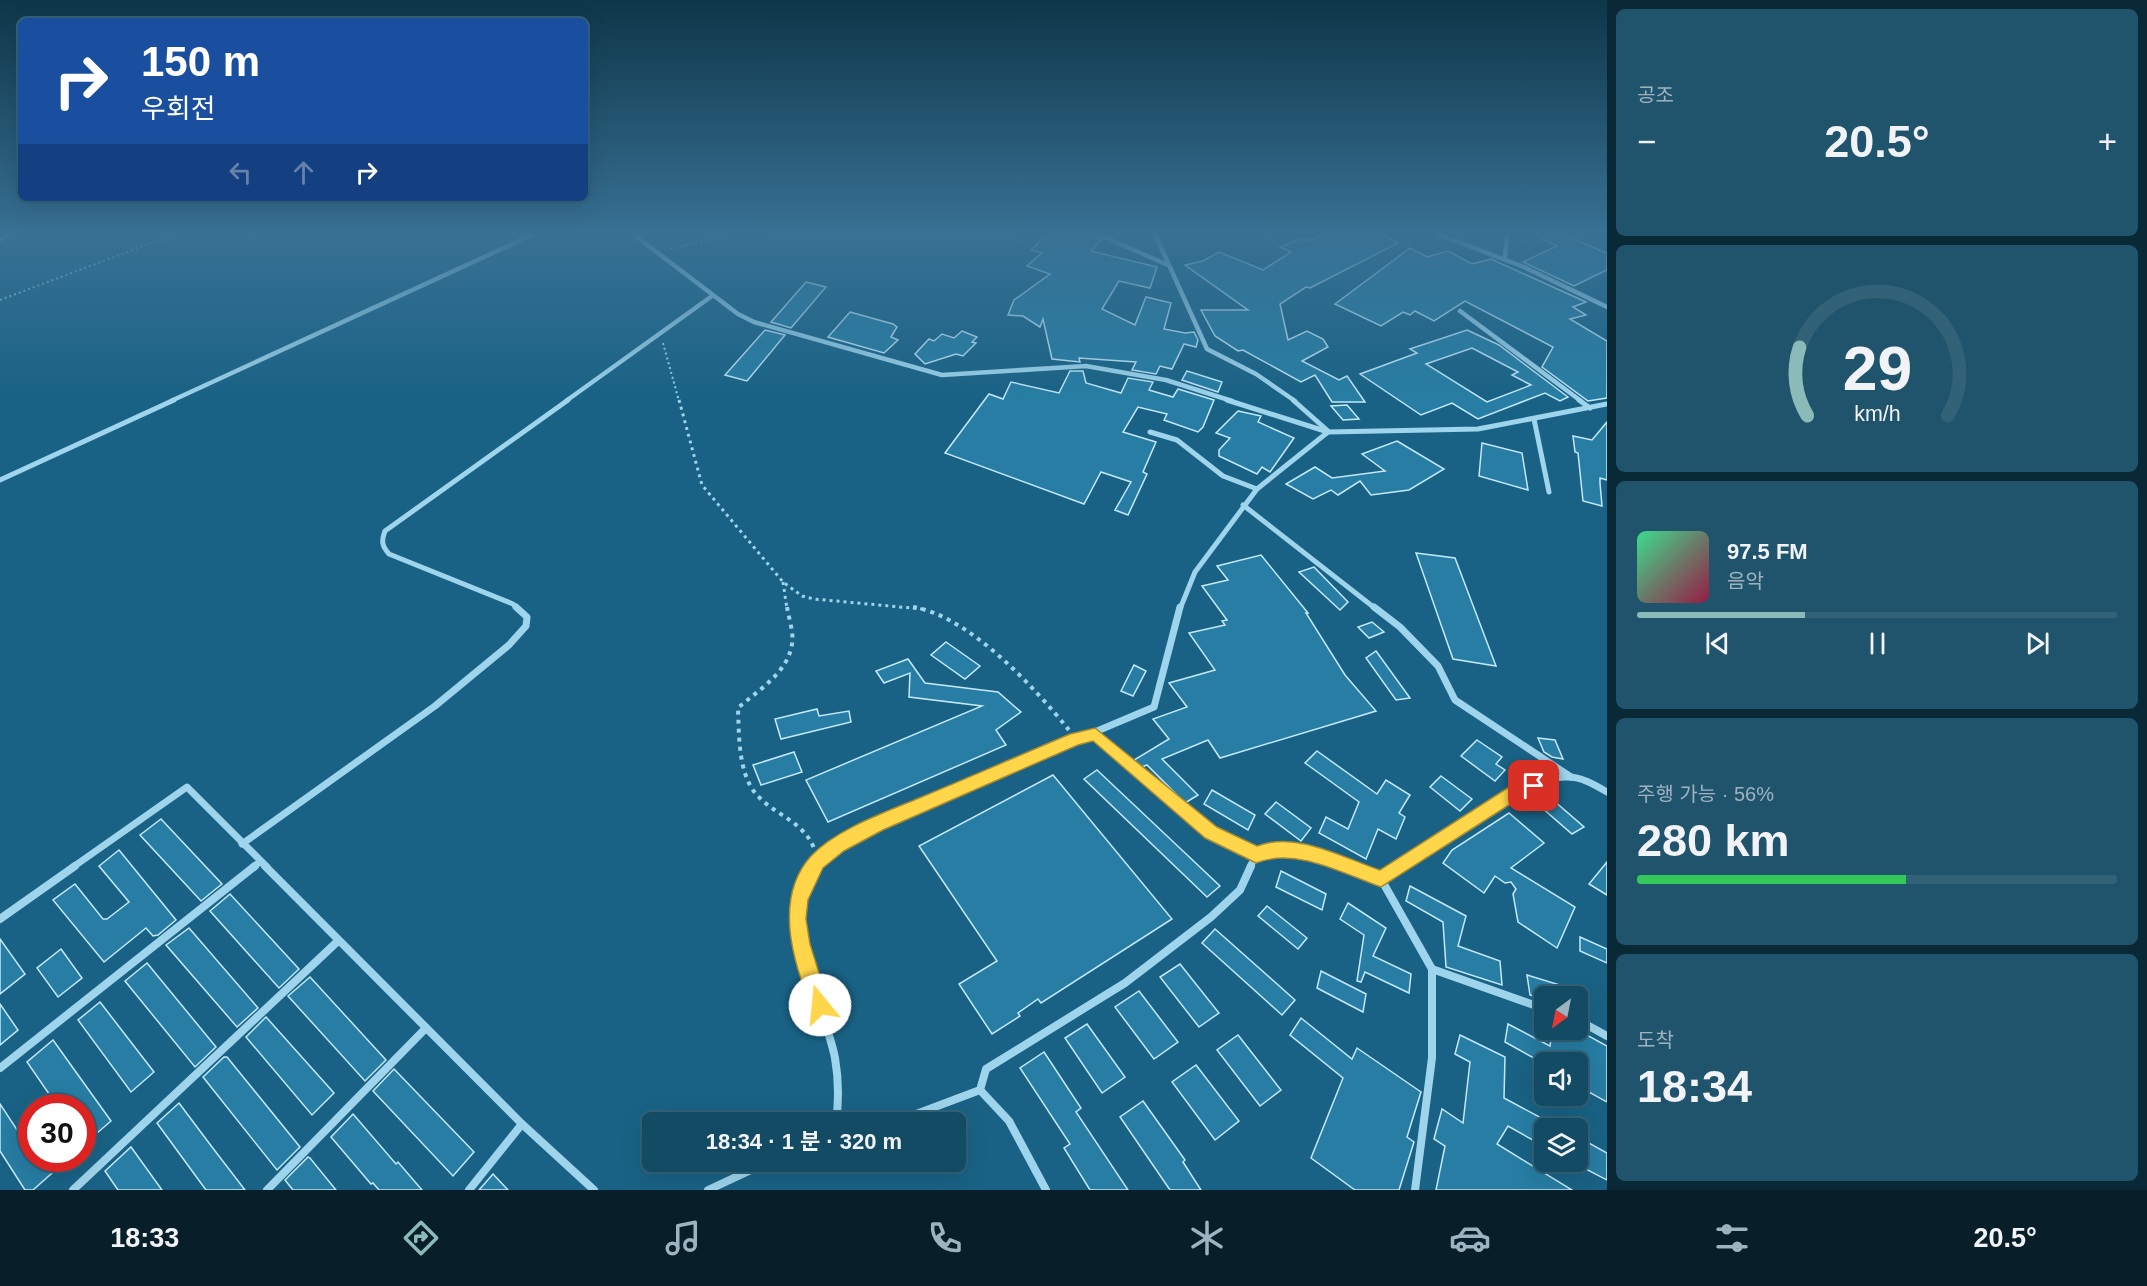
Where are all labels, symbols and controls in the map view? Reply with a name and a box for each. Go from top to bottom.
text: 150 m [141,38,260,85]
icon: right [42,42,120,120]
text: 공조 [1637,84,1674,106]
text: 우회전 [141,94,216,124]
text: 20.5° [1824,116,1930,167]
text: − [1637,123,1656,160]
text: + [2098,123,2117,160]
icon: left [224,156,257,189]
icon: ahead [287,156,320,189]
icon: right [350,156,383,189]
text: 29 [1842,334,1912,403]
text: km/h [1854,402,1900,426]
text: 97.5 FM [1727,539,1808,564]
text: 음악 [1727,570,1764,592]
icon: previous [1701,627,1734,660]
icon: pause [1861,627,1894,660]
icon: next [2021,627,2054,660]
pin [1508,760,1559,811]
icon: arrive [1517,769,1550,802]
text: 주행 가능 · 56% [1637,783,1774,805]
text: 280 km [1637,815,1790,866]
position arrow [788,973,852,1037]
north arrow [1534,986,1588,1040]
map controls [1534,986,1588,1172]
text: 도착 [1637,1029,1674,1051]
button: sound [1534,1052,1588,1106]
text: 18:34 [1637,1061,1752,1112]
speed limit sign: 30 [18,1094,96,1172]
button: layers [1534,1118,1588,1172]
text: 18:34 · 1 분 · 320 m [706,1129,902,1154]
icon: directions [400,1217,442,1259]
icon: music [662,1217,704,1259]
icon: phone [924,1217,966,1259]
icon: climate [1186,1217,1228,1259]
icon: car [1449,1217,1491,1259]
icon: filters [1711,1217,1753,1259]
text: 18:33 [110,1223,179,1253]
text: 20.5° [1973,1223,2037,1253]

